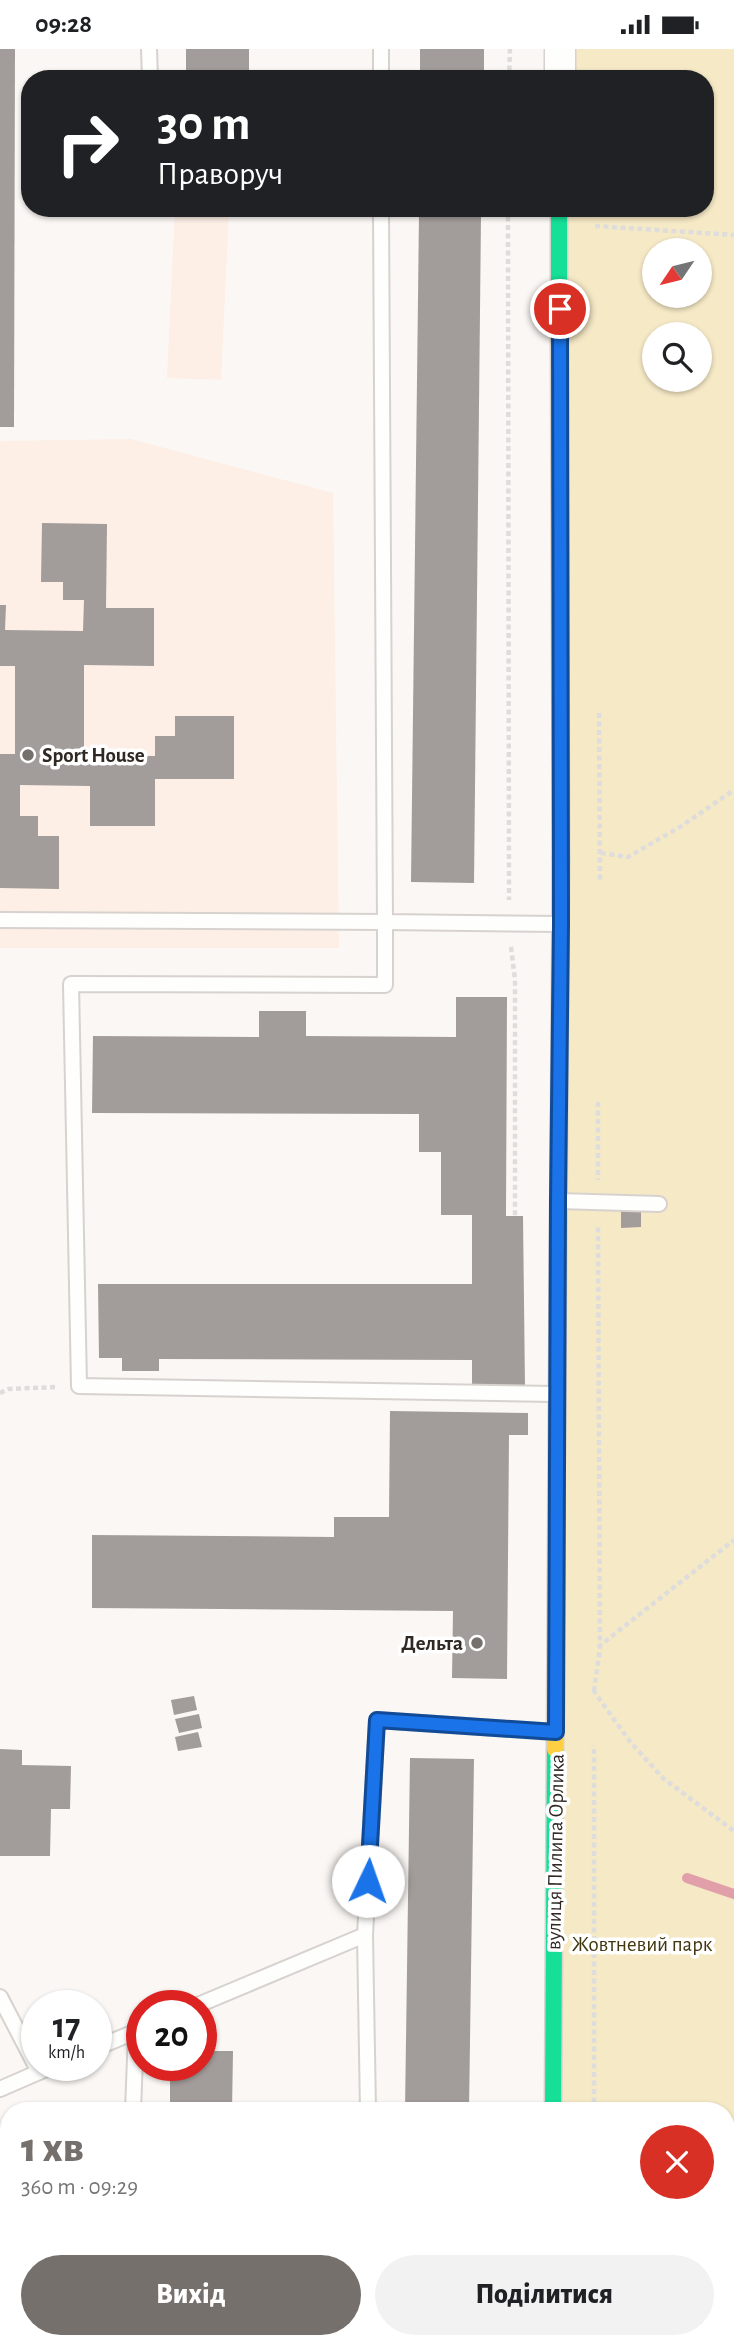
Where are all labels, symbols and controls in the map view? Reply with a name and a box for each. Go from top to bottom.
text: 09:28 [35,11,92,37]
icon: right [42,98,133,189]
text: 30 m [157,100,251,149]
text: Праворуч [157,158,283,190]
north arrow [642,238,712,308]
map controls [642,238,712,392]
pin [530,279,590,339]
icon: arrive [541,290,579,328]
button: search [642,322,712,392]
place label: Sport House [42,745,145,766]
marker: Sport House [20,747,36,763]
place label: Дельта [401,1633,463,1654]
marker: Дельта [469,1635,485,1651]
street label: вулиця Пилипа Орлика [543,1753,568,1950]
position arrow [331,1844,405,1918]
park label: Жовтневий парк [572,1934,713,1955]
speed limit sign: 20 [126,1990,217,2081]
text: 17 [53,2009,80,2044]
text: km/h [48,2044,85,2062]
button: close [640,2125,714,2199]
text: 1 хв [21,2127,84,2169]
text: 360 m · 09:29 [21,2176,138,2199]
button: Вихід [21,2255,361,2335]
button: Поділитися [375,2255,714,2335]

